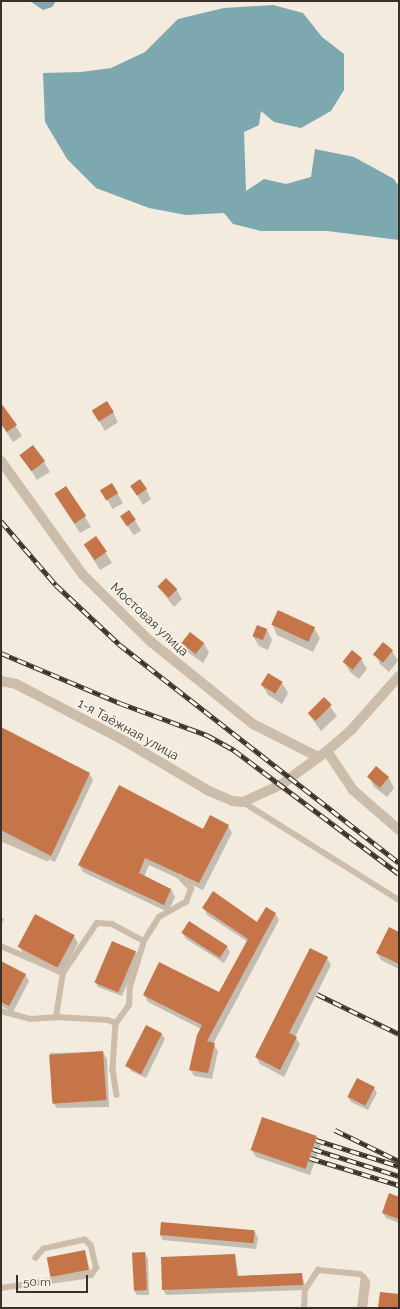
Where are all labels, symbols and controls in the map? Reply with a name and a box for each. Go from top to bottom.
street label: Мостовая улица [107,580,191,660]
street label: 1-я Таёжная улица [74,696,182,764]
scale bar [18,1267,90,1293]
text: 50 m [23,1275,51,1289]

